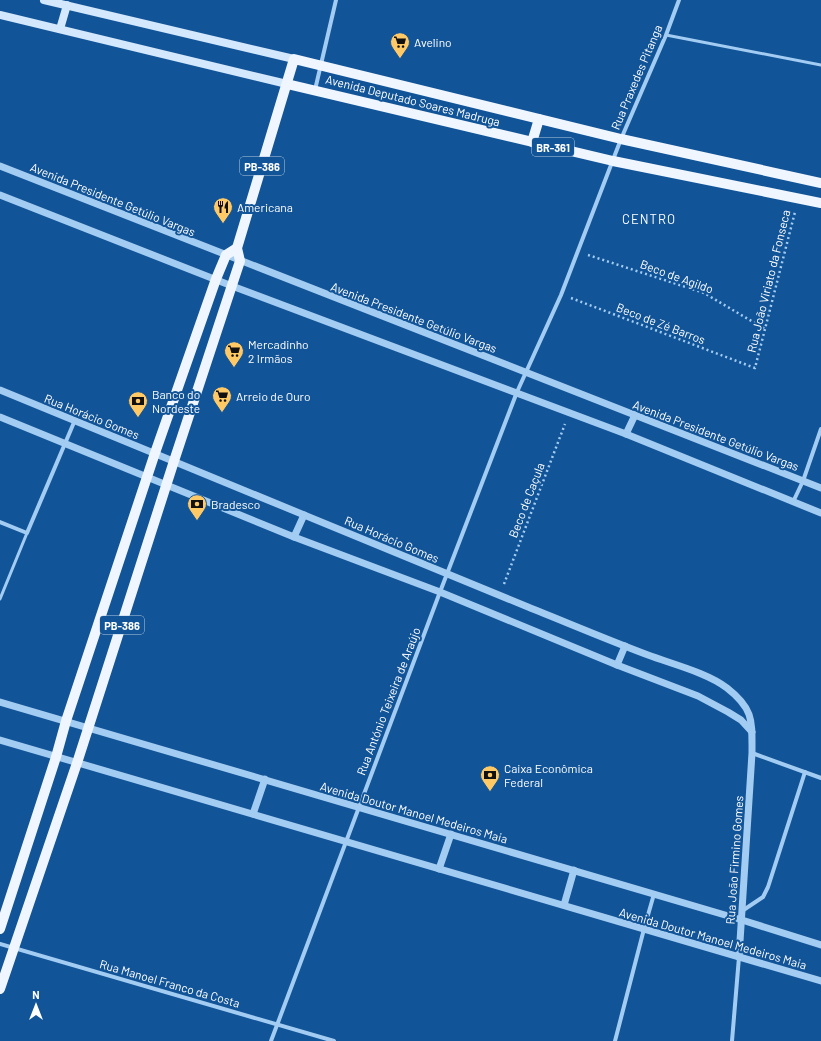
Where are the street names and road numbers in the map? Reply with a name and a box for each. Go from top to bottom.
street label: Rua Praxedes Pitanga [608,23,664,131]
street label: Avenida Deputado Soares Madruga [324,72,502,128]
road number: BR-361 [532,138,574,156]
road number: PB-386 [240,157,284,175]
street label: Avenida Presidente Getúlio Vargas [28,159,198,239]
street label: Rua João Viriato da Fonseca [743,208,793,354]
street label: Beco de Agildo [639,256,715,296]
street label: Avenida Presidente Getúlio Vargas [329,279,499,355]
street label: Beco de Zé Barros [614,300,708,347]
street label: Rua Horácio Gomes [43,391,142,442]
street label: Avenida Presidente Getúlio Vargas [631,397,801,473]
street label: Beco de Caçula [505,460,547,540]
street label: Rua Horácio Gomes [343,513,441,565]
road number: PB-386 [100,616,144,634]
street label: Rua António Teixeira de Araújo [353,625,423,777]
street label: Avenida Doutor Manoel Medeiros Maia [319,778,509,846]
street label: Rua João Firmino Gomes [723,795,746,925]
street label: Avenida Doutor Manoel Medeiros Maia [618,904,808,972]
street label: Rua Manoel Franco da Costa [98,956,242,1010]

